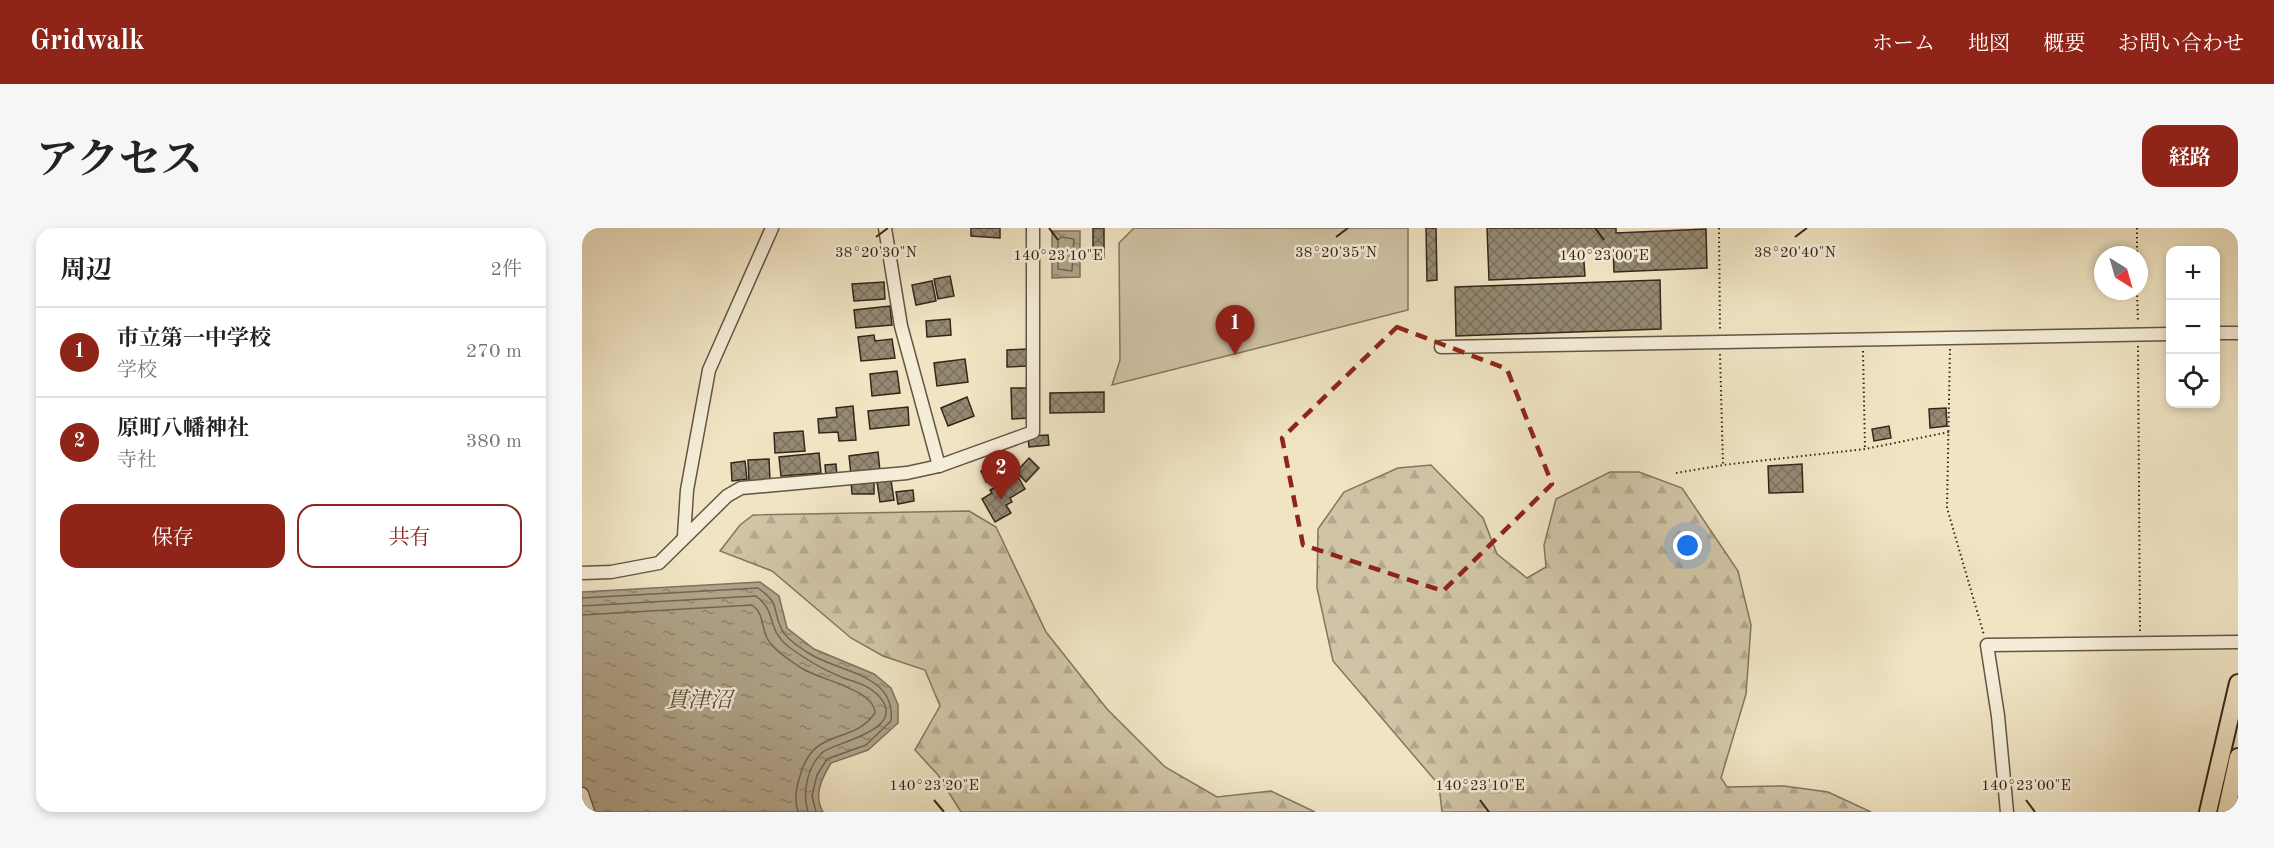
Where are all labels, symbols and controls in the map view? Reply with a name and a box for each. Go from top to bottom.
text: Gridwalk [30,28,145,56]
text: ホーム [1872,34,1935,55]
text: 地図 [1968,34,2010,55]
text: 概要 [2043,34,2085,55]
text: お問い合わせ [2118,34,2244,55]
button: 経路 [2142,125,2238,187]
text: アクセス [36,141,203,183]
text: 38°20'30"N [835,246,917,261]
text: 38°20'35"N [1295,246,1377,261]
text: 38°20'40"N [1754,246,1836,261]
north arrow [2094,246,2148,300]
map controls [2166,246,2220,408]
button: + [2166,246,2220,300]
text: 140°23'10"E [1013,249,1103,264]
text: 140°23'00"E [1559,249,1649,264]
text: 周辺 [60,258,112,284]
text: 2件 [490,260,522,280]
button: − [2166,300,2220,354]
pin: 1 [1216,306,1254,355]
text: 市立第一中学校 [117,328,271,350]
text: 1 [74,342,85,362]
text: 270 m [466,342,522,362]
button: locate [2166,354,2220,408]
text: 学校 [117,361,157,381]
text: 原町八幡神社 [117,418,249,440]
text: 2 [74,432,85,452]
text: 380 m [466,432,522,452]
pin: 2 [982,450,1020,500]
text: 寺社 [117,451,157,471]
button: 保存 [60,504,285,568]
button: 共有 [297,504,522,568]
your location [1673,531,1702,560]
water label: 貫津沼 [666,688,736,712]
text: 140°23'20"E [889,779,979,794]
text: 140°23'10"E [1435,779,1525,794]
text: 140°23'00"E [1981,779,2071,794]

